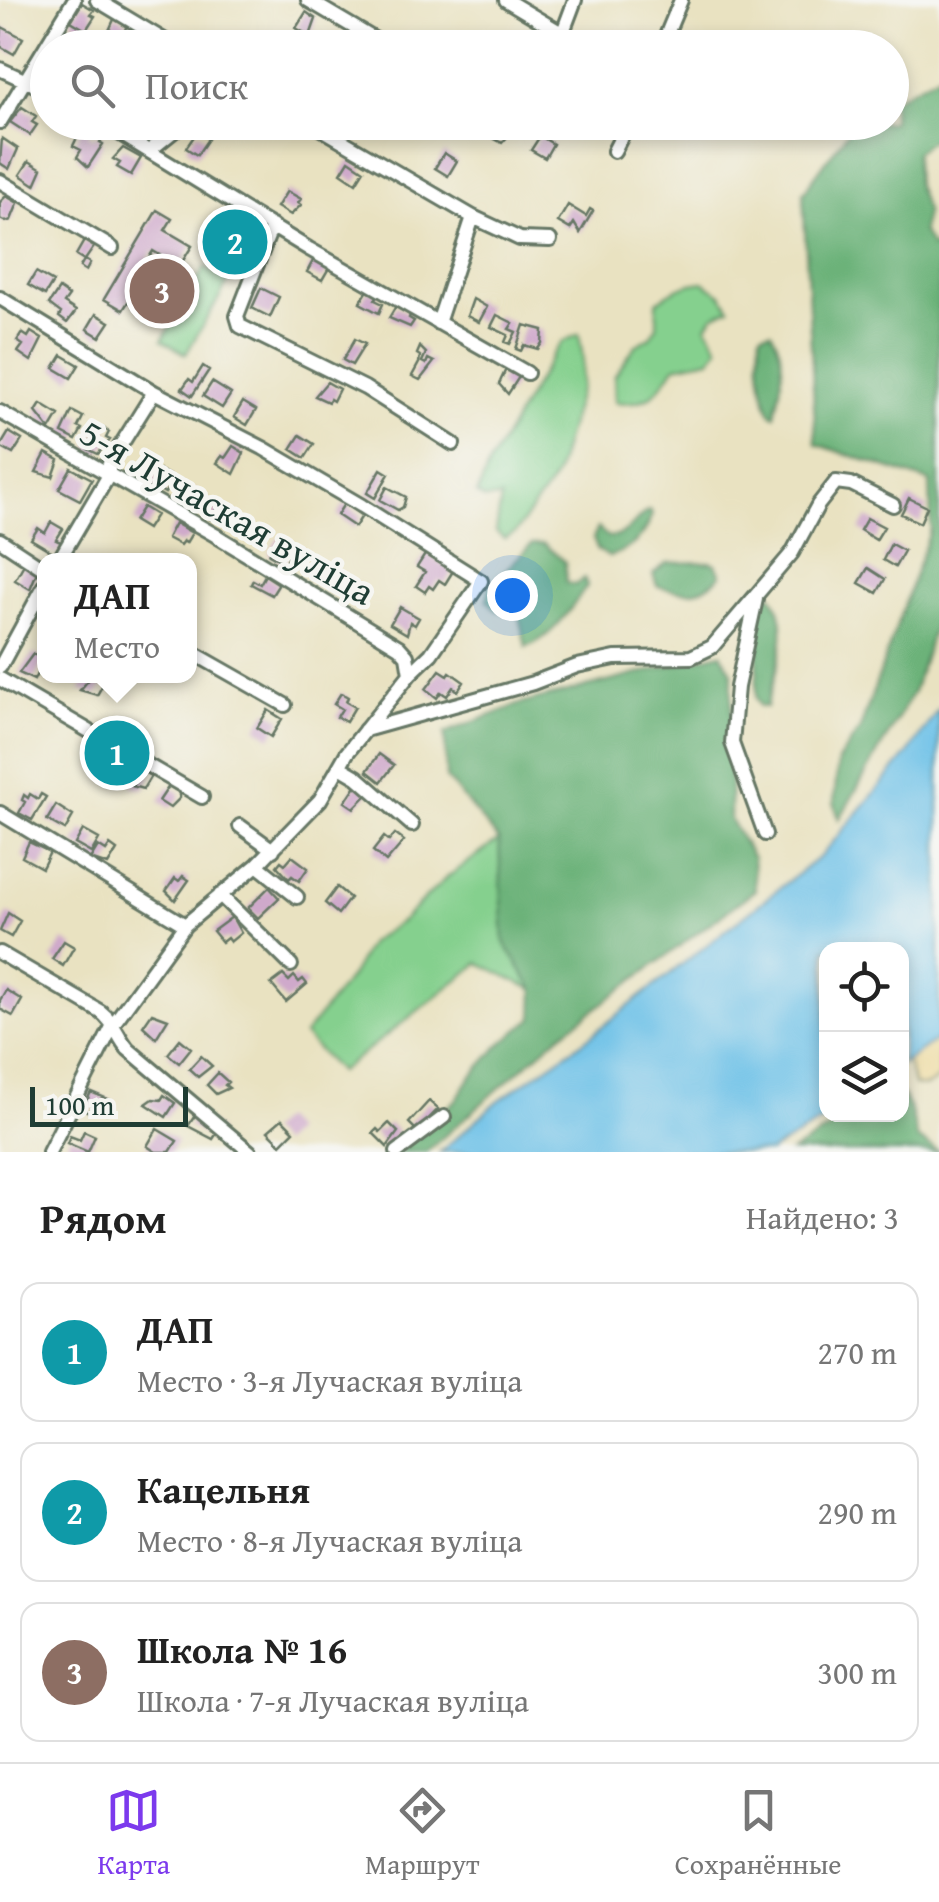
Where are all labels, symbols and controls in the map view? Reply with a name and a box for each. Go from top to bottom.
search box [30,30,909,140]
text: Поиск [145,57,248,113]
icon: search [65,58,120,113]
pin: 2 [202,204,268,280]
pin: 3 [130,254,194,328]
street label: 5-я Лучаская вуліца [70,404,386,618]
popup [37,553,197,683]
text: ДАП [74,567,150,623]
your location [487,570,538,621]
text: Место [74,623,160,670]
pin: 1 [84,716,150,790]
map controls [819,942,909,1122]
button: locate [819,942,909,1032]
button: layers [819,1032,909,1122]
scale bar [30,1082,188,1126]
text: 100 m [45,1084,114,1125]
text: Рядом [40,1187,167,1248]
text: Найдено: 3 [746,1194,899,1241]
text: ДАП [137,1301,213,1357]
text: 1 [66,1329,83,1376]
text: 270 m [818,1329,897,1376]
text: Место · 3-я Лучаская вуліца [137,1357,523,1404]
text: Кацельня [137,1461,310,1517]
text: 2 [66,1489,83,1536]
text: 290 m [818,1489,897,1536]
text: Место · 8-я Лучаская вуліца [137,1517,523,1564]
text: Школа № 16 [137,1621,347,1677]
text: 3 [66,1649,83,1696]
text: 300 m [818,1649,897,1696]
text: Школа · 7-я Лучаская вуліца [137,1677,529,1724]
tab: Карта [98,1783,170,1884]
tab: Маршрут [365,1783,480,1884]
tab: Сохранённые [675,1783,841,1884]

